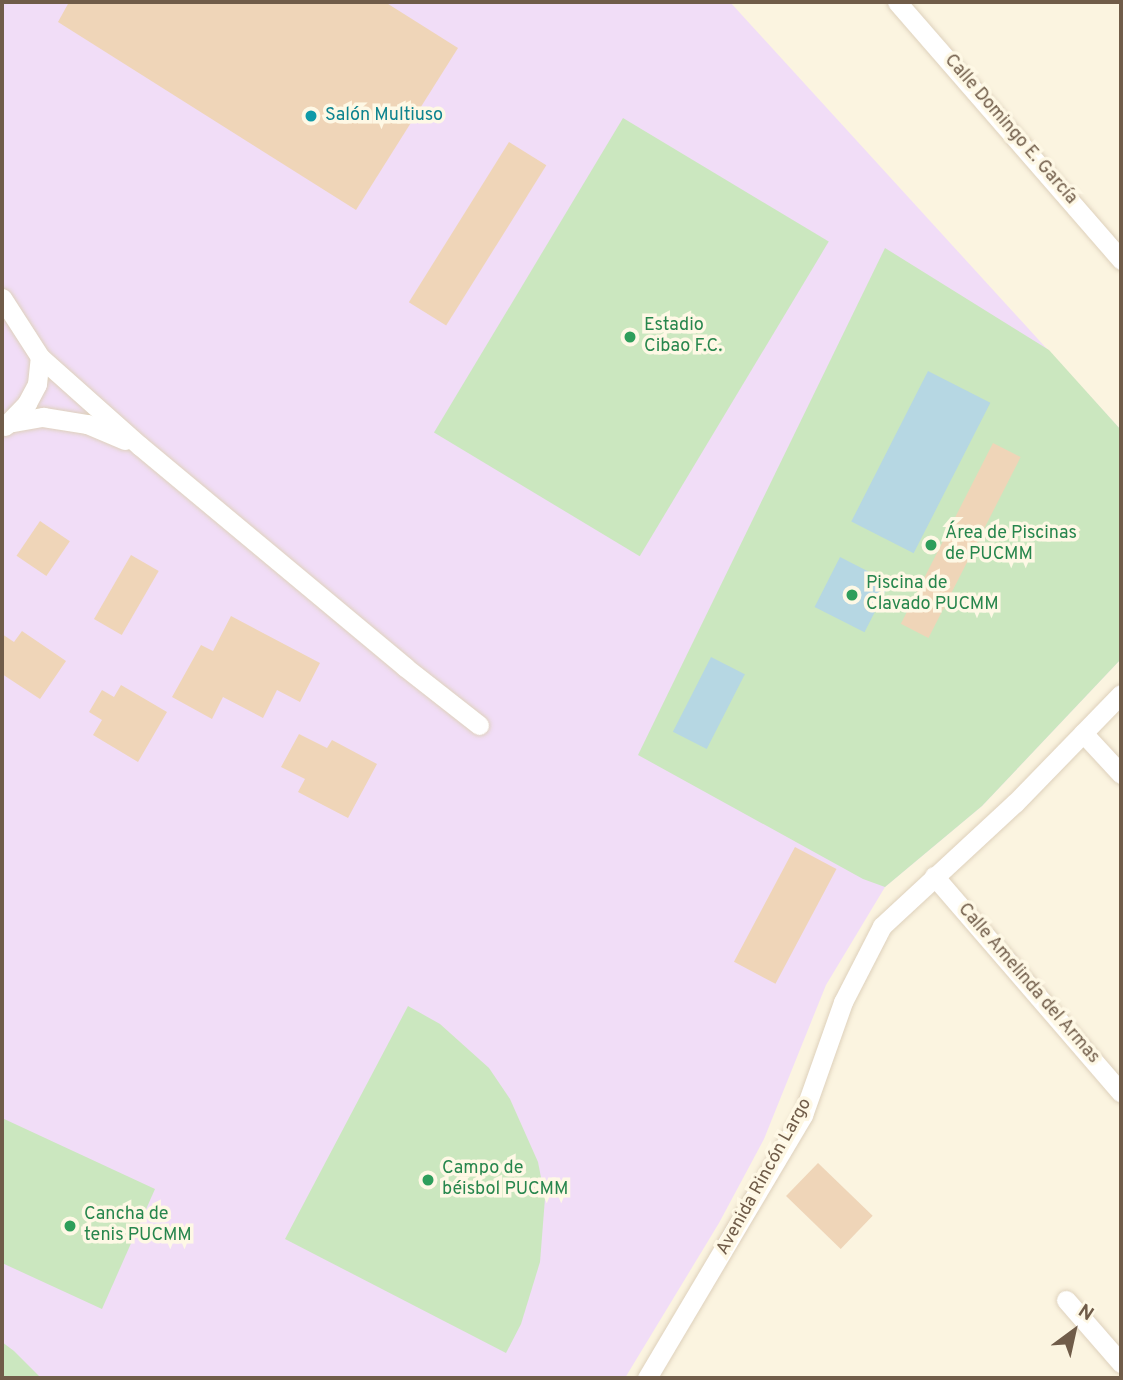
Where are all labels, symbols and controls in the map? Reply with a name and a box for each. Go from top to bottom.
street label: Calle Domingo E. García [939,51,1081,209]
place label: Salón Multiuso [325,105,443,127]
marker: Salón Multiuso [303,108,319,124]
place label: Estadio Cibao F.C. [644,316,722,358]
marker: Estadio Cibao F.C. [622,329,638,345]
place label: Área de Piscinas de PUCMM [945,524,1077,566]
marker: Área de Piscinas de PUCMM [923,537,939,553]
place label: Piscina de Clavado PUCMM [866,574,999,616]
marker: Piscina de Clavado PUCMM [844,587,860,603]
street label: Calle Amelinda del Armas [952,899,1104,1069]
street label: Avenida Rincón Largo [713,1095,817,1259]
place label: Campo de béisbol PUCMM [442,1159,568,1202]
marker: Campo de béisbol PUCMM [420,1172,436,1188]
place label: Cancha de tenis PUCMM [84,1205,192,1248]
marker: Cancha de tenis PUCMM [62,1218,78,1234]
north arrow [1039,1296,1109,1366]
text: N [1073,1300,1098,1327]

